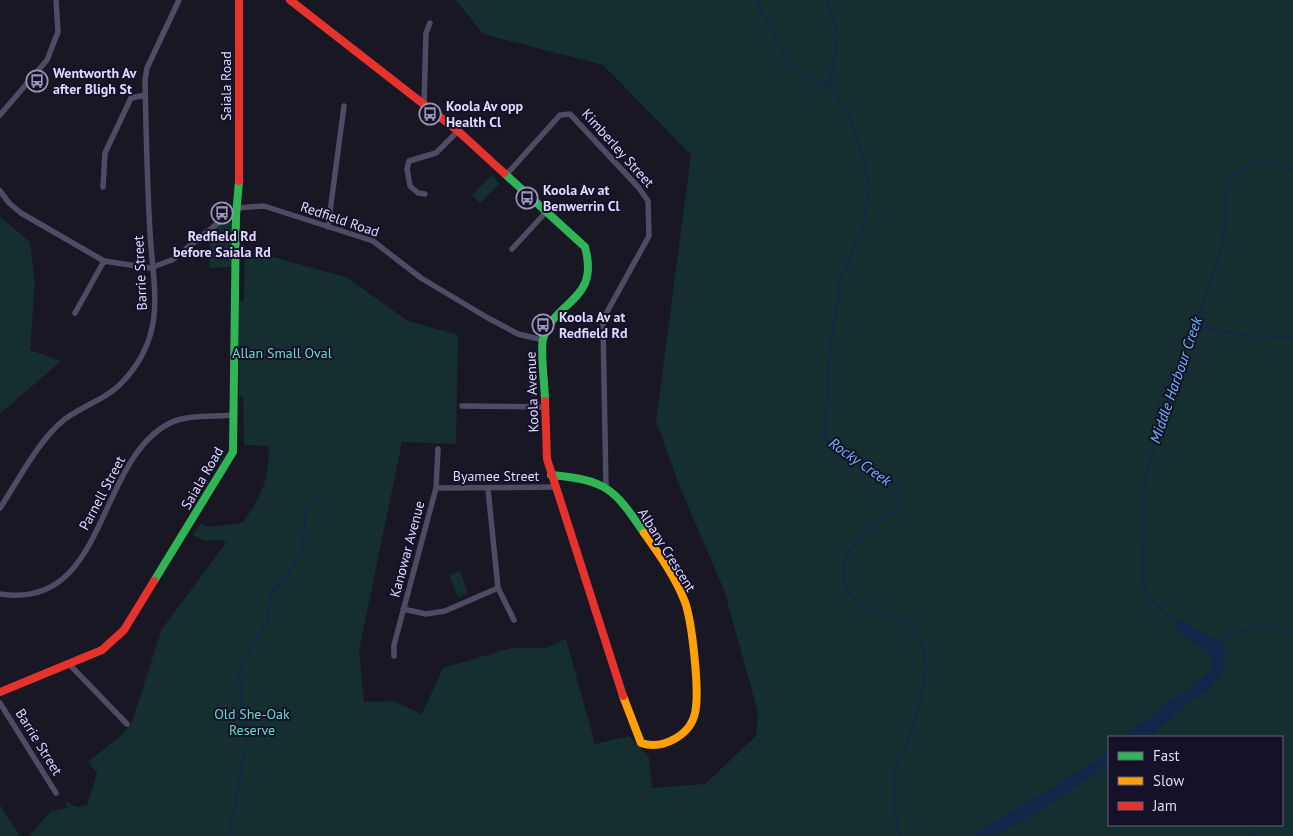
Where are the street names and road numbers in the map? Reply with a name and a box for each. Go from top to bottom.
street label: Saiala Road [217,51,235,121]
street label: Kimberley Street [578,105,658,191]
street label: Redfield Road [298,197,382,241]
street label: Barrie Street [129,235,151,311]
street label: Koola Avenue [522,351,542,433]
street label: Saiala Road [177,443,227,513]
street label: Parnell Street [75,453,129,533]
street label: Byamee Street [453,467,540,485]
street label: Kanowar Avenue [385,499,429,599]
street label: Albany Crescent [634,505,700,595]
street label: Barrie Street [11,705,67,779]

